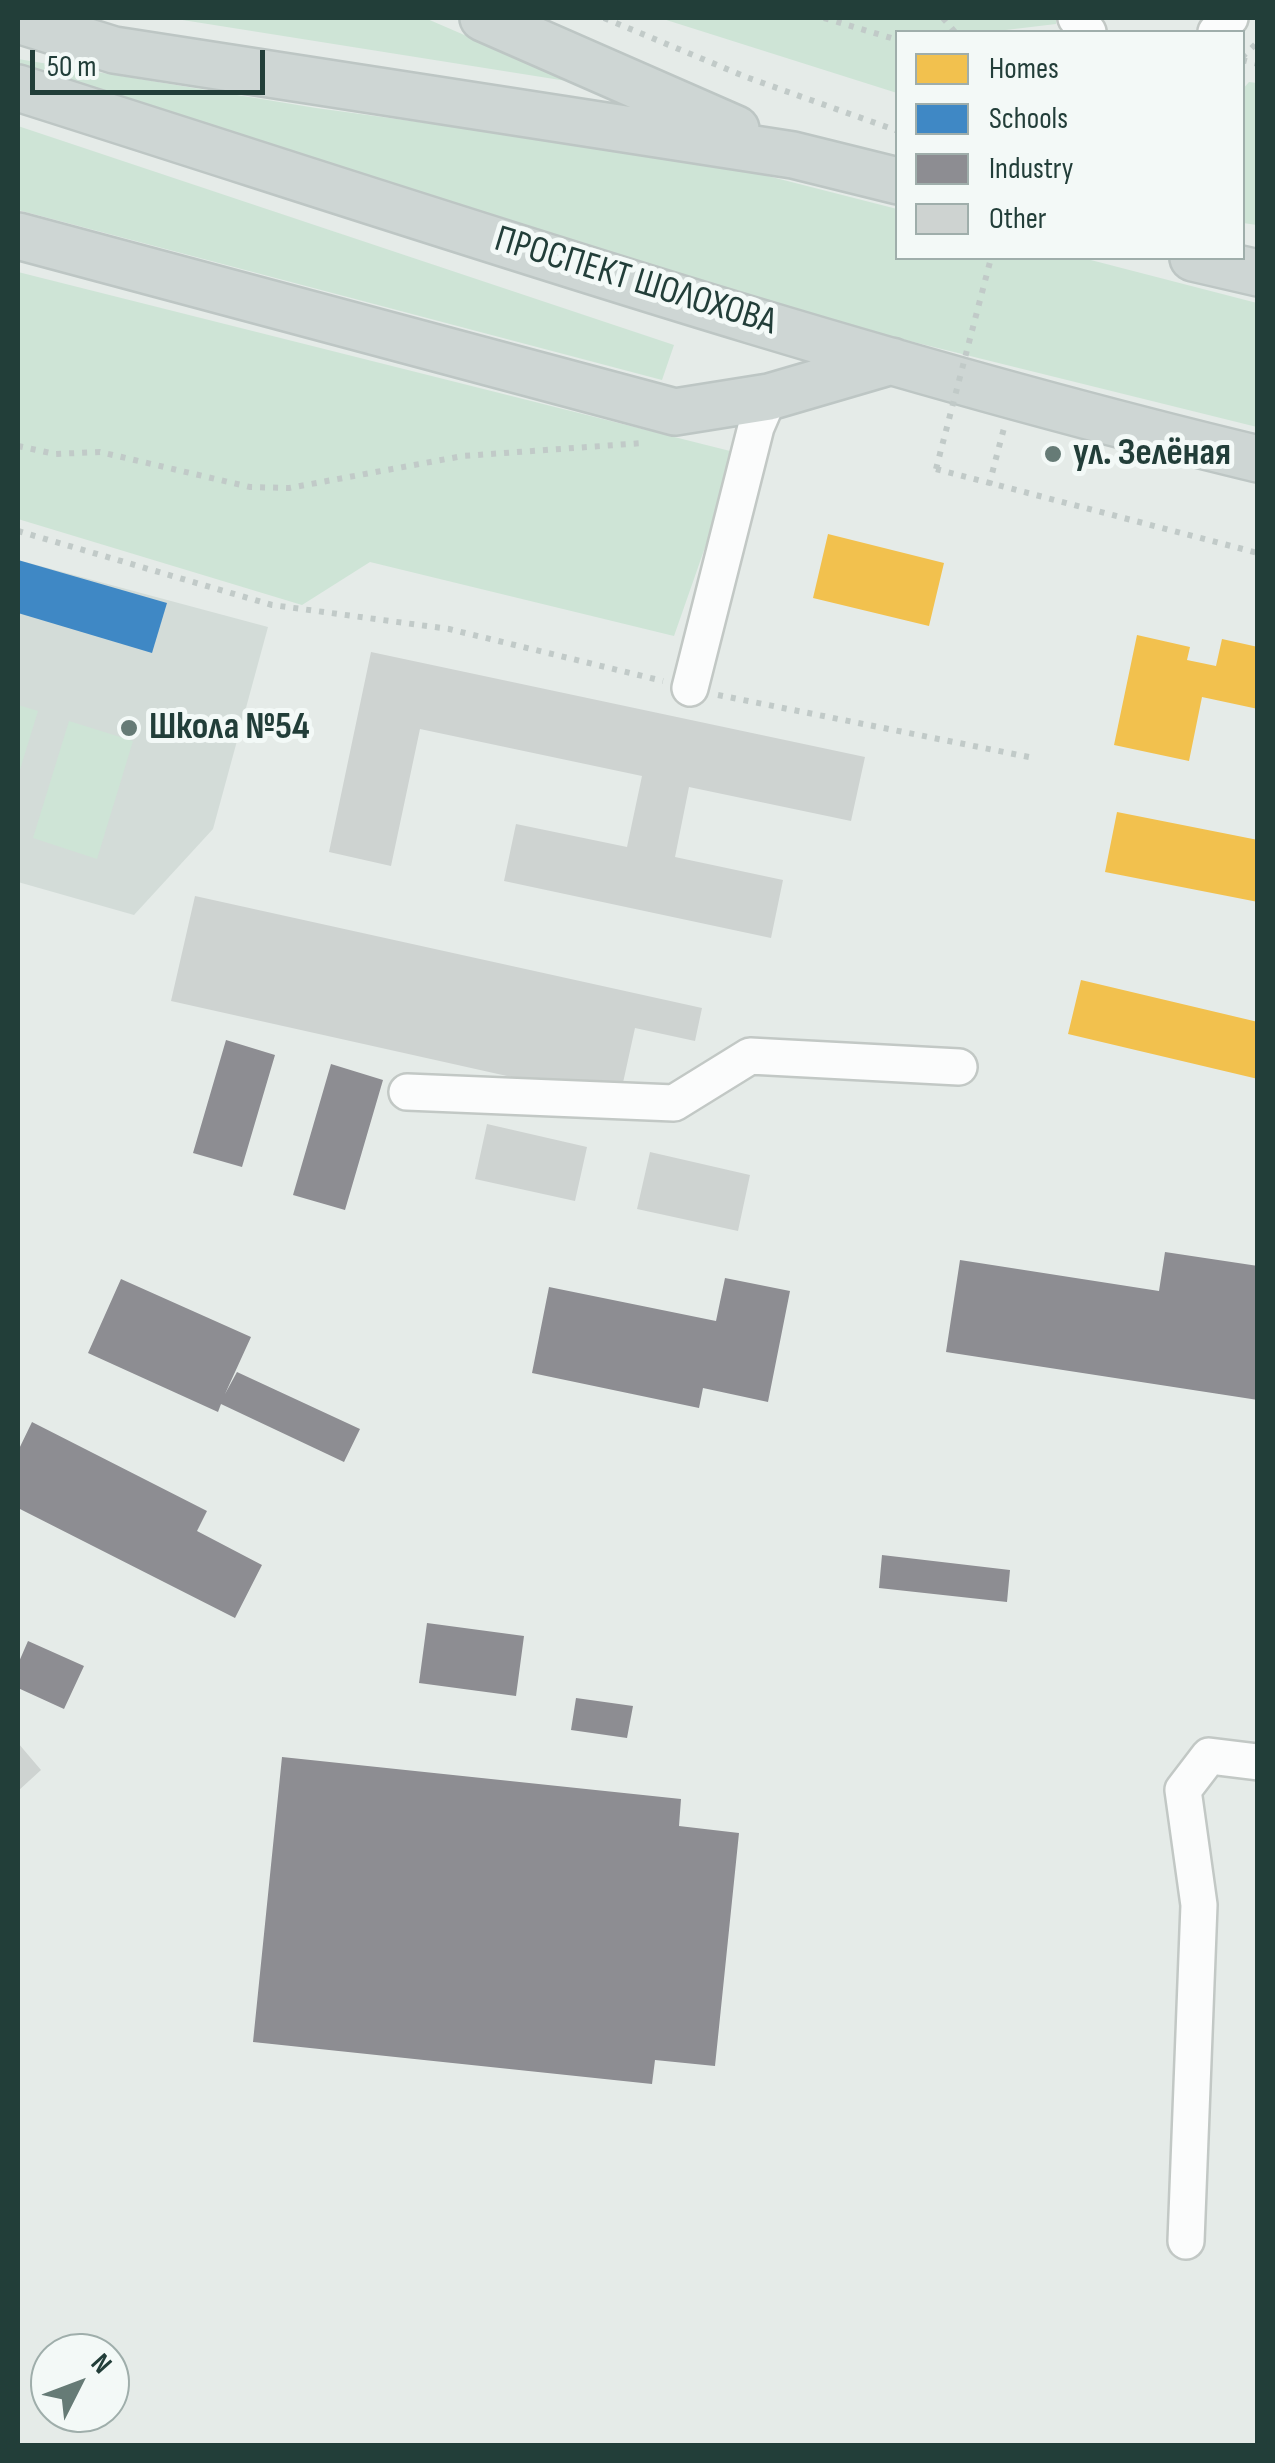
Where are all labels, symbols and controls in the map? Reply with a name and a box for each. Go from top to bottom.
scale bar [35,30,270,92]
legend [895,30,1245,260]
text: 50 m [47,49,96,85]
text: Homes [989,51,1059,87]
text: Schools [989,101,1068,137]
text: Industry [989,151,1073,187]
text: Other [989,201,1046,237]
street label: ПРОСПЕКТ ШОЛОХОВА [489,218,781,346]
place label: ул. Зелёная [1073,431,1231,477]
marker: ул. Зелёная [1042,443,1064,465]
place label: Школа №54 [149,705,310,751]
marker: Школа №54 [118,717,140,739]
north arrow [30,2333,130,2433]
text: N [84,2347,118,2381]

